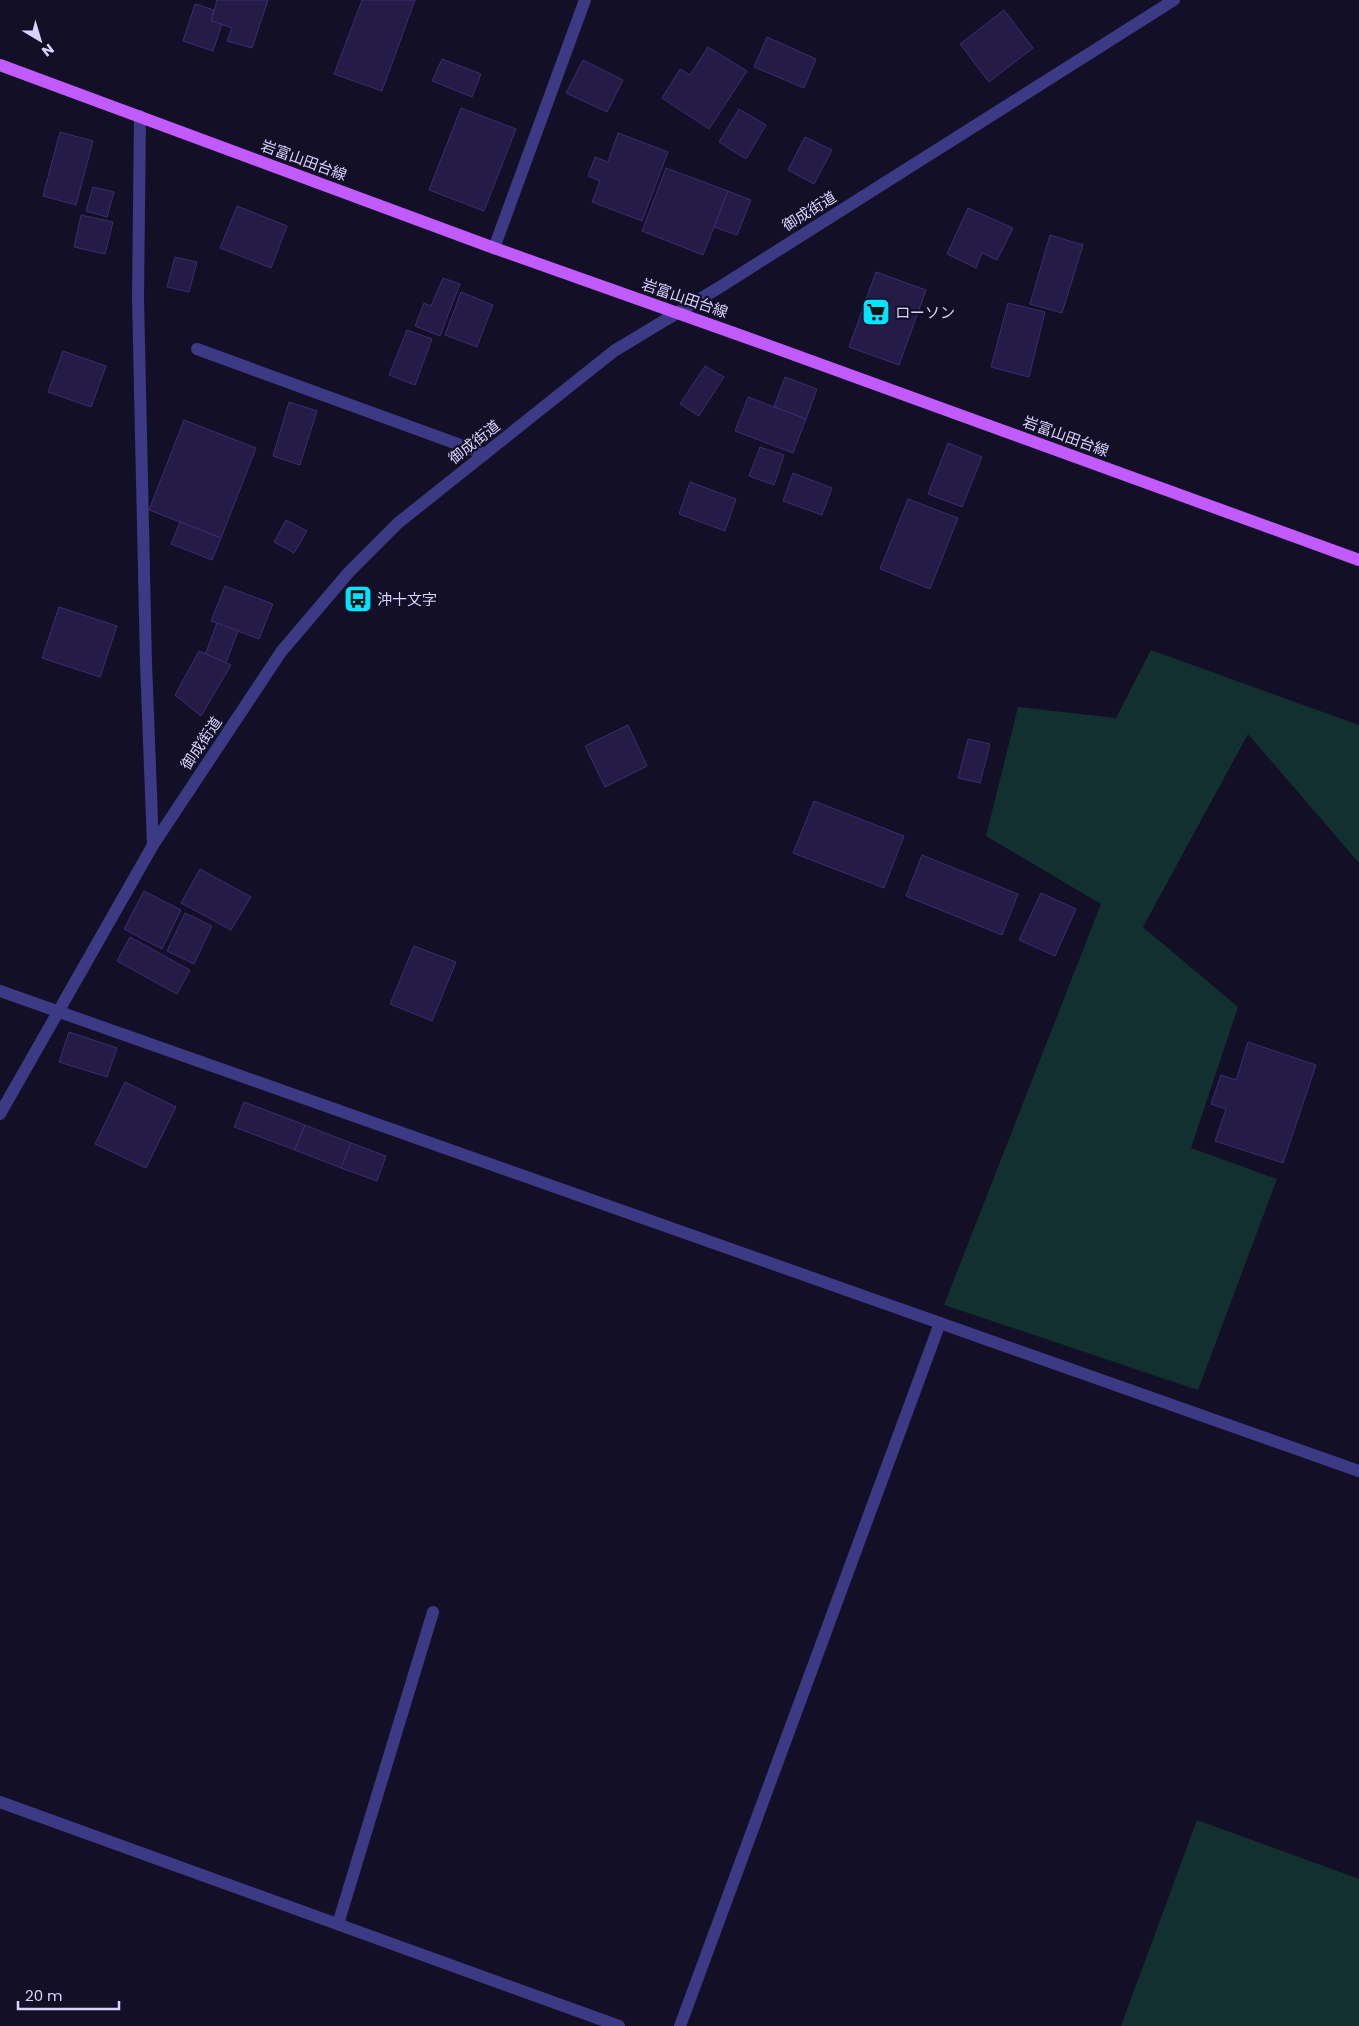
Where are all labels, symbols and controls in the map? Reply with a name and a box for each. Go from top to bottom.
north arrow [15,15,65,65]
text: N [38,39,58,61]
street label: 岩富山田台線 [258,135,350,185]
street label: 御成街道 [778,186,840,236]
street label: 岩富山田台線 [639,273,731,323]
supermarket icon: ローソン [861,297,891,327]
place label: ローソン [895,302,955,323]
street label: 岩富山田台線 [1020,411,1112,461]
street label: 御成街道 [444,415,504,469]
bus stop icon: 沖十文字 [343,584,373,614]
place label: 沖十文字 [377,589,437,610]
street label: 御成街道 [176,712,226,774]
scale bar [18,1978,119,2010]
text: 20 m [25,1985,63,2006]

